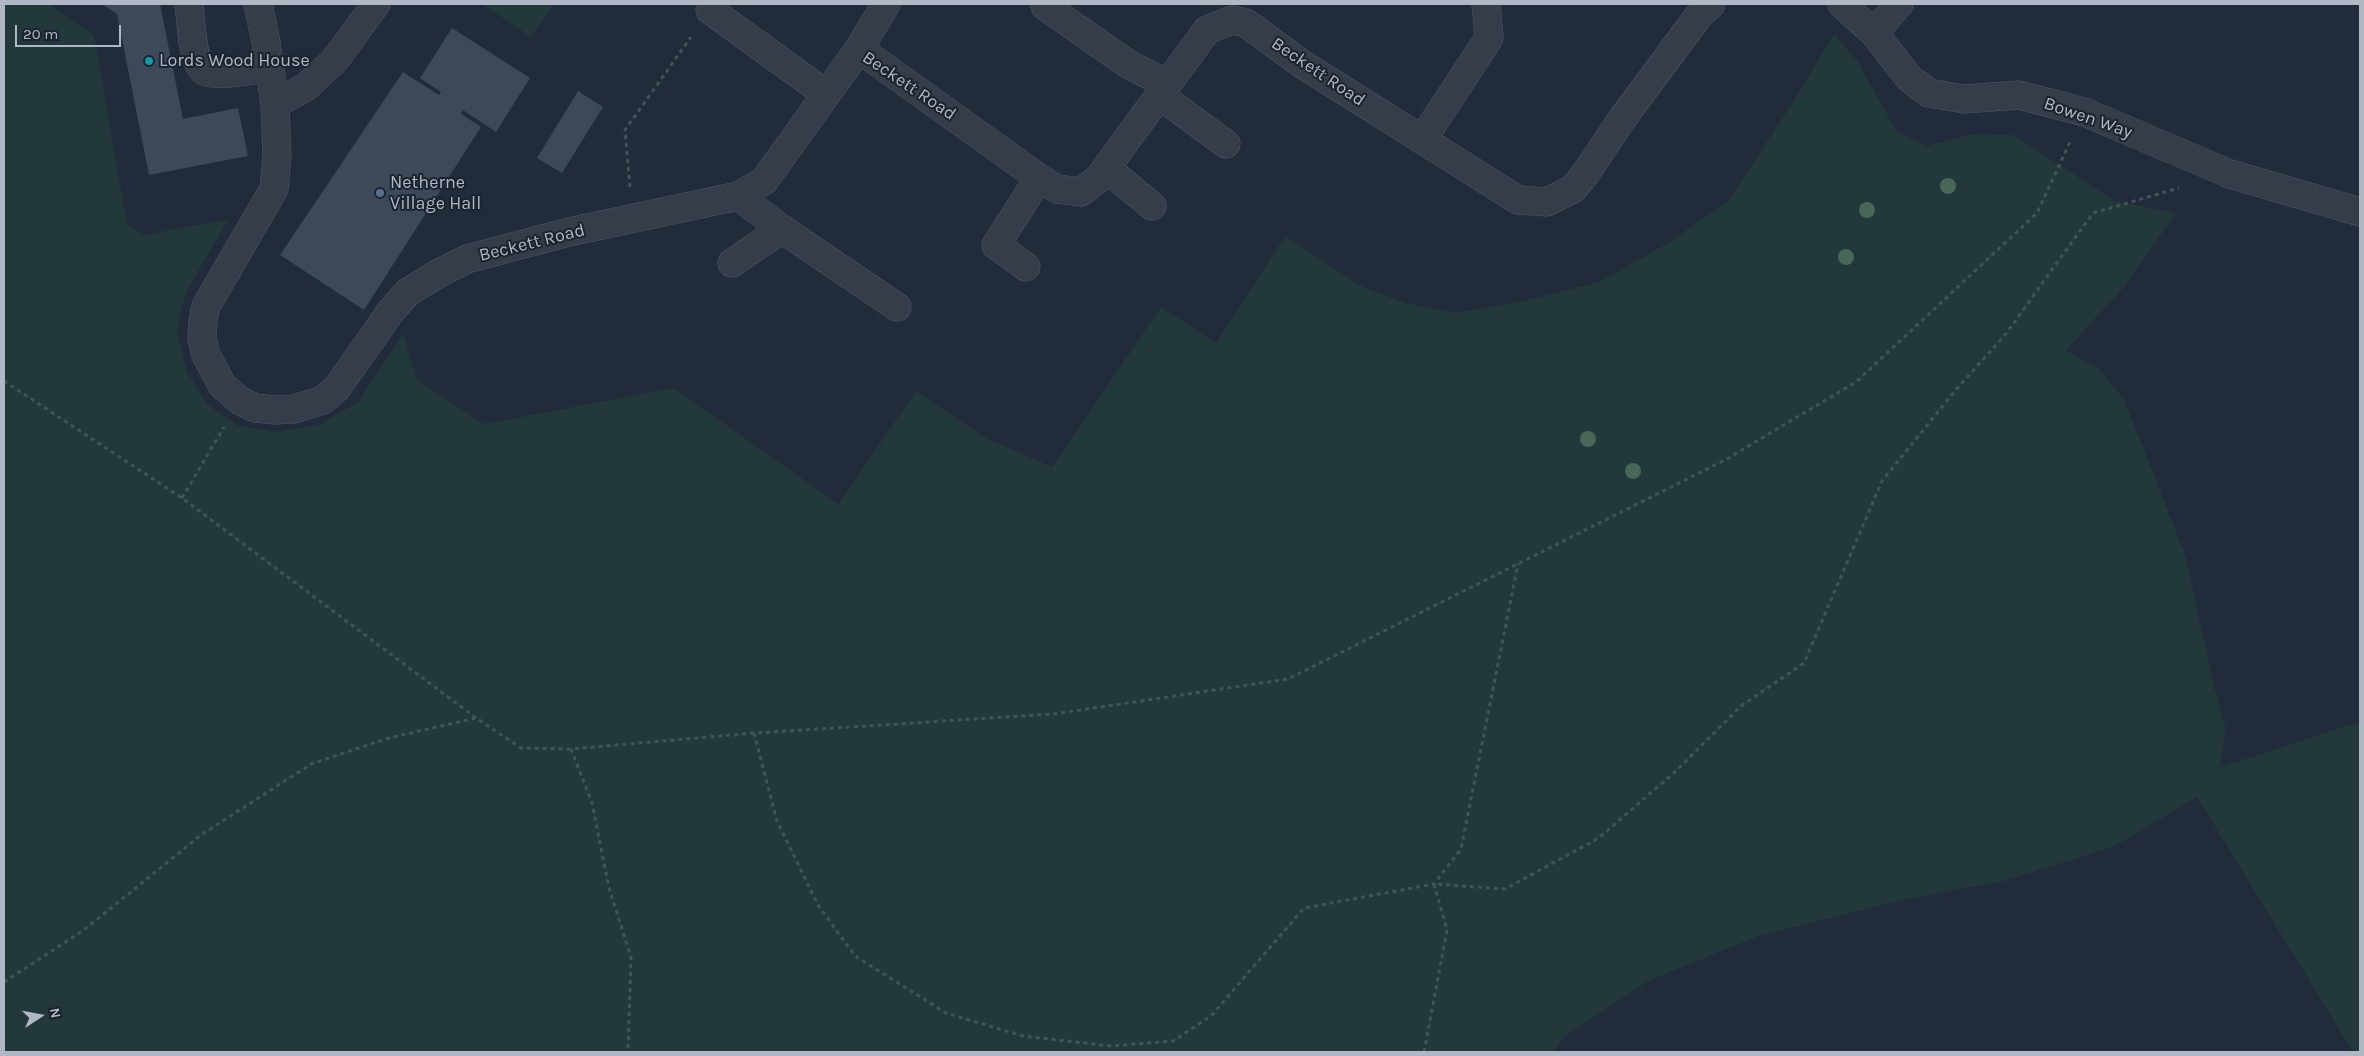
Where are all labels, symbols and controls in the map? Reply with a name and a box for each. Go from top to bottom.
scale bar [18,15,124,47]
text: 20 m [23,25,58,43]
street label: Beckett Road [1267,33,1369,111]
street label: Beckett Road [858,47,960,125]
place label: Lords Wood House [159,50,310,72]
marker: Lords Wood House [143,55,155,67]
street label: Bowen Way [2041,93,2135,143]
place label: Netherne Village Hall [390,172,481,214]
marker: Netherne Village Hall [374,187,386,199]
street label: Beckett Road [477,219,587,267]
north arrow [15,991,65,1041]
text: N [46,1006,65,1020]

